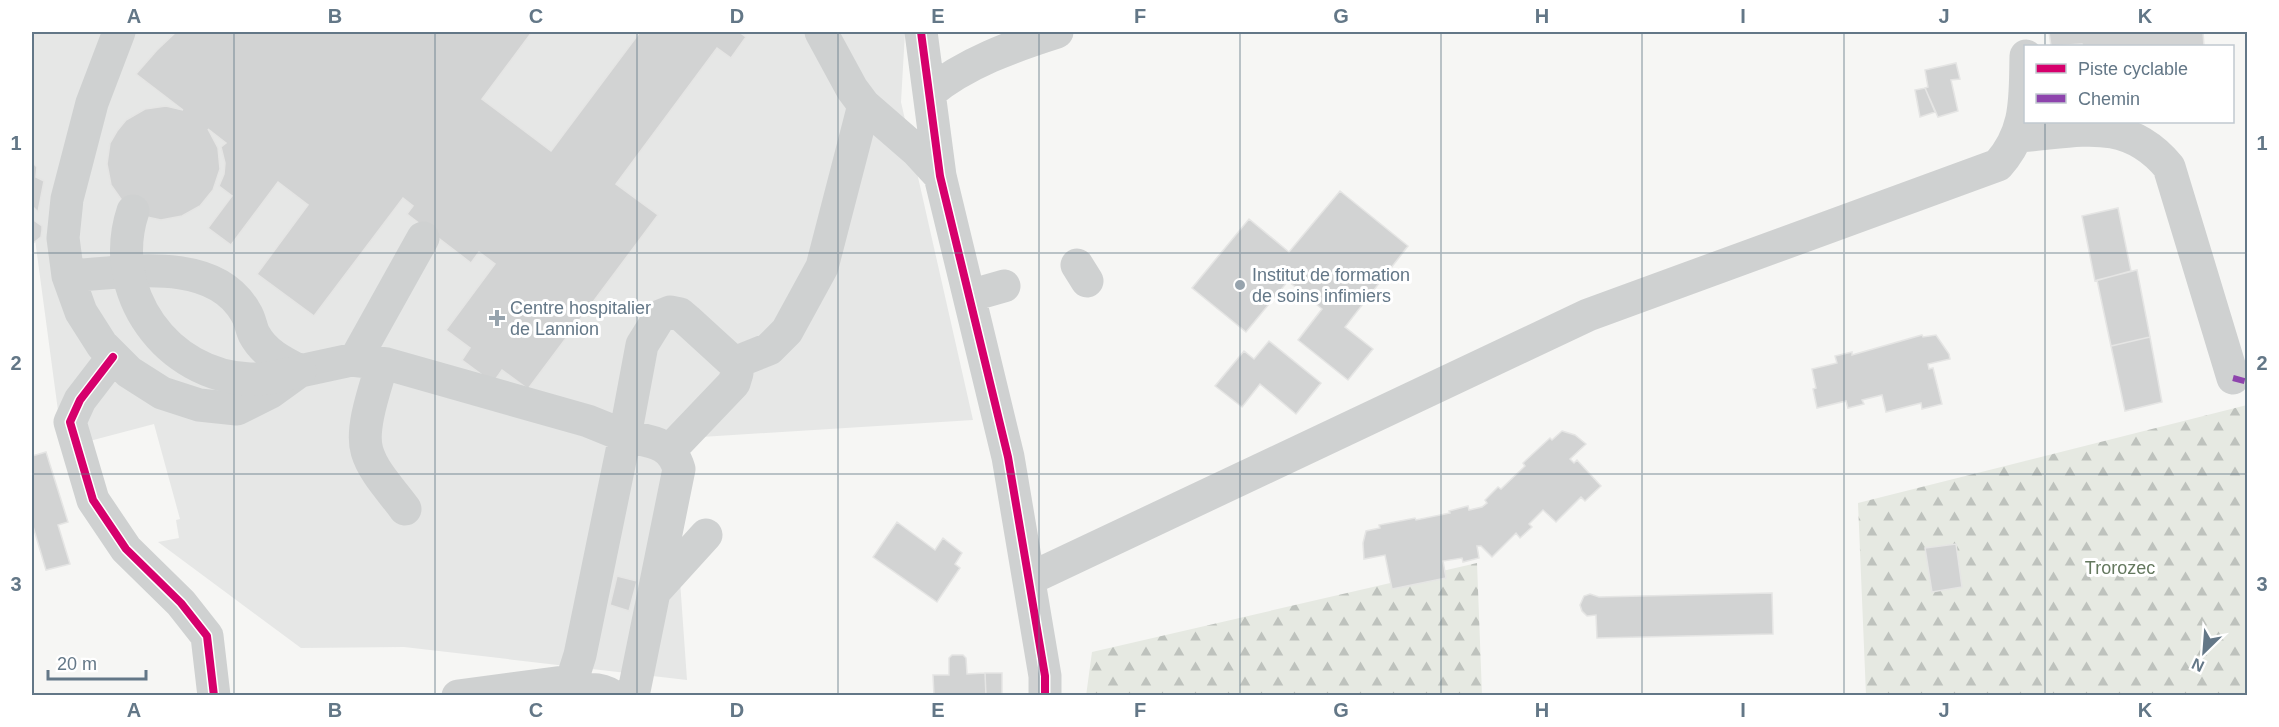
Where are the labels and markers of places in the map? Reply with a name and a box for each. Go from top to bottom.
place label: Institut de formation de soins infimiers [1252,265,1410,306]
marker: Institut de formation de soins infimiers [1233,278,1247,292]
place label: Centre hospitalier de Lannion [510,298,651,339]
marker: Centre hospitalier de Lannion [488,309,506,327]

